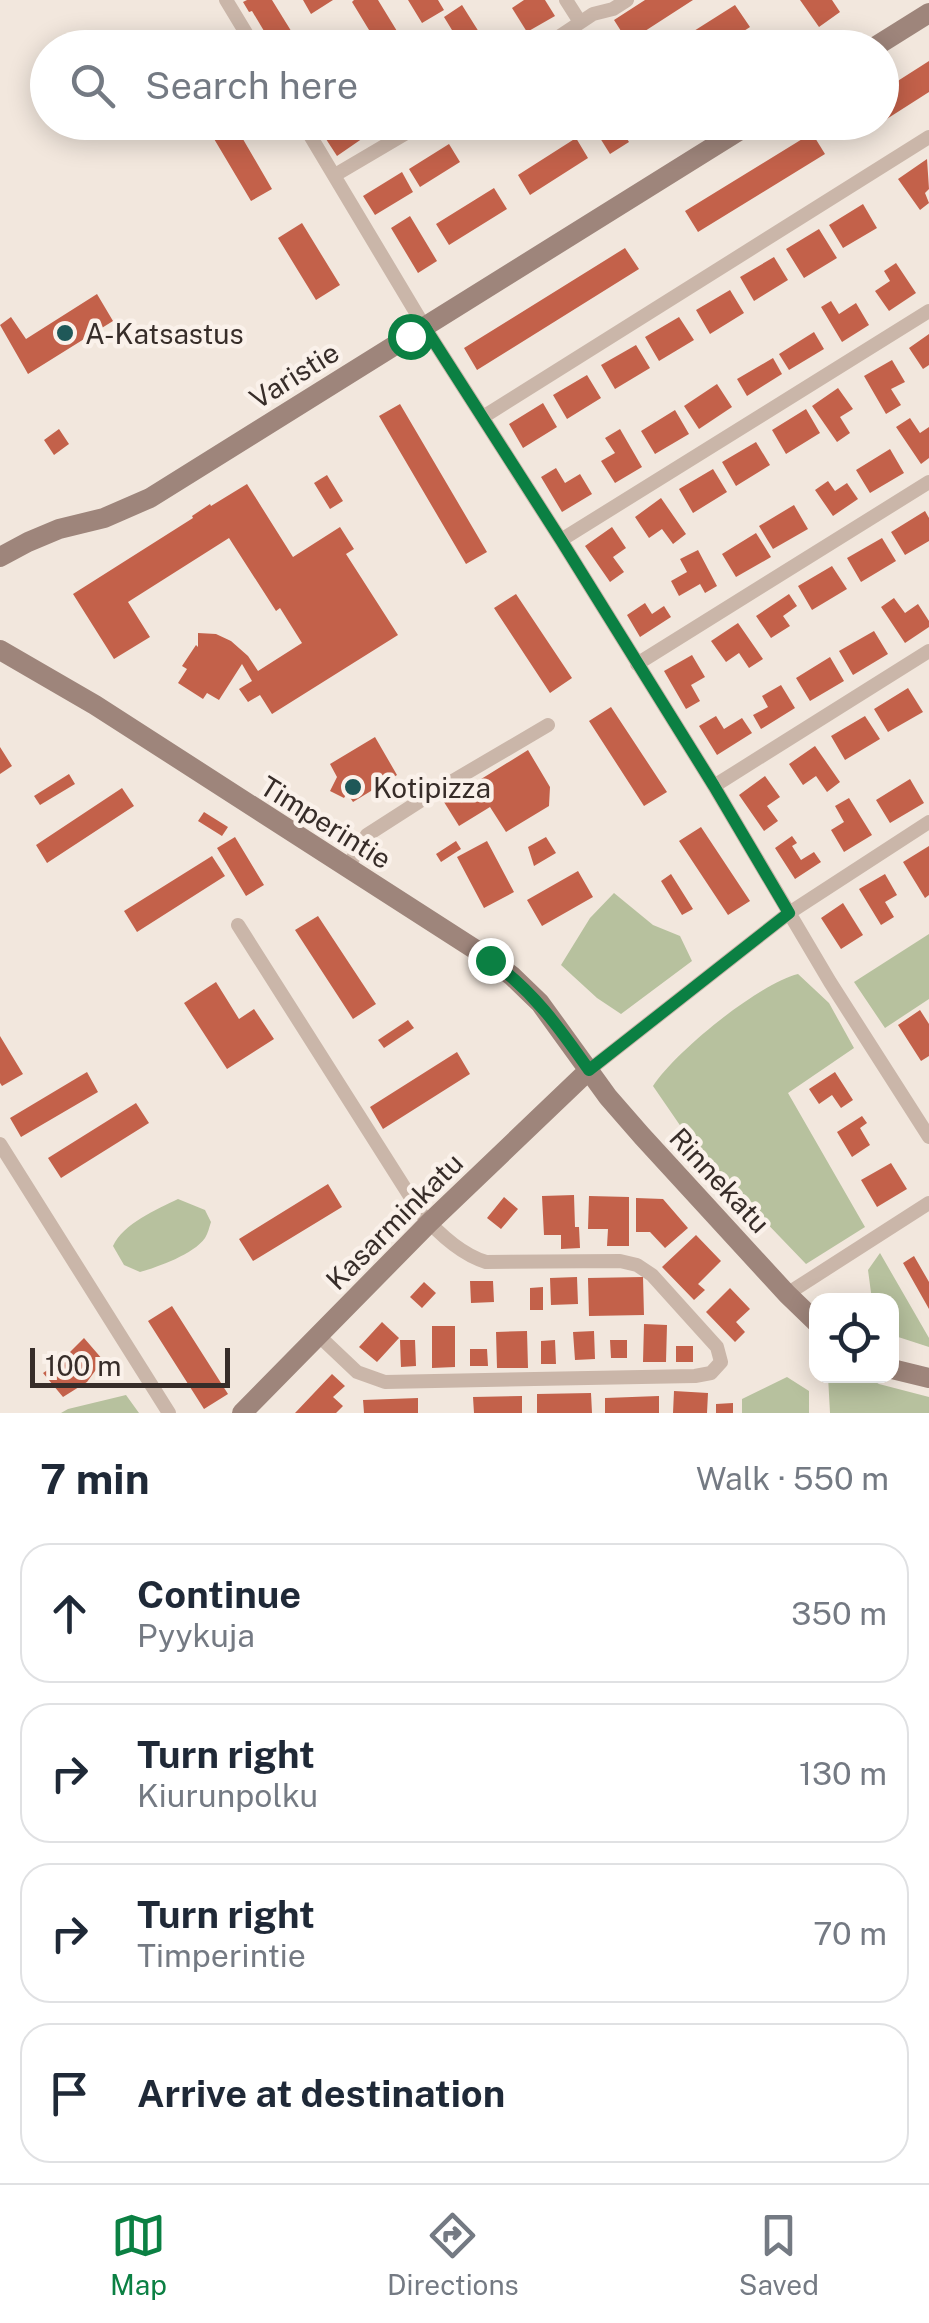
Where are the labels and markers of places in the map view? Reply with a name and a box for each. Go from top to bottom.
place label: A-Katsastus [85,317,244,350]
marker: A-Katsastus [54,322,76,344]
place label: Kotipizza [373,771,491,804]
marker: Kotipizza [342,776,364,798]

